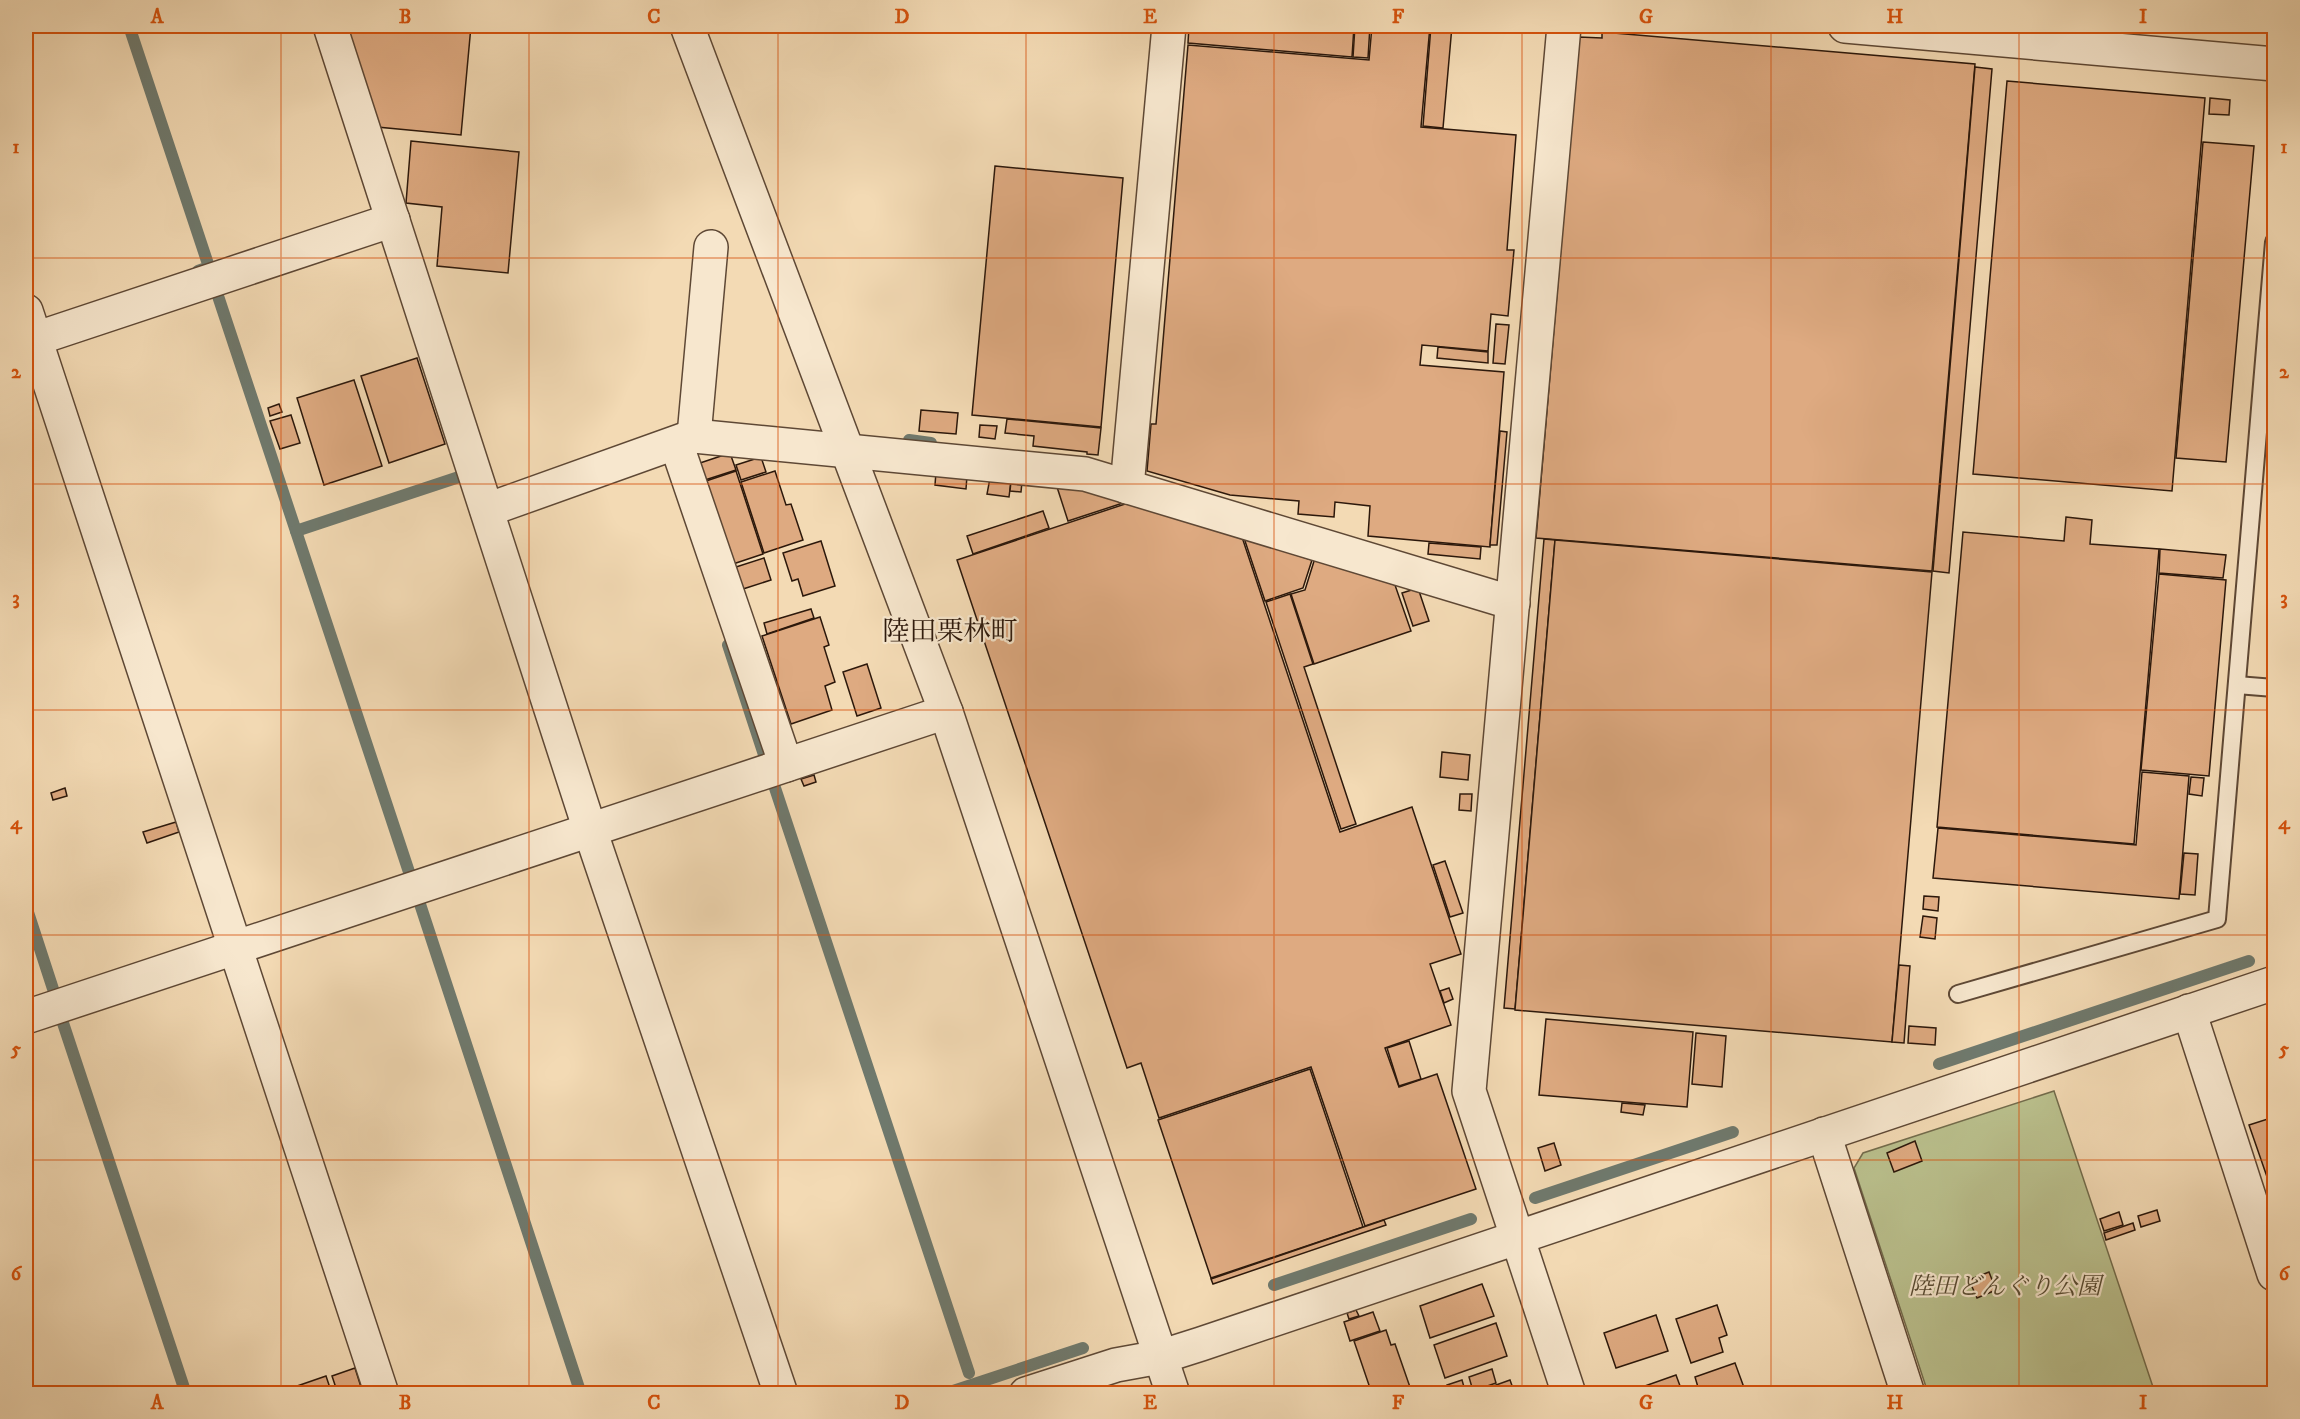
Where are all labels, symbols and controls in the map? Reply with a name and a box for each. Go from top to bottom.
text: A [150,5,165,30]
text: B [399,5,411,30]
text: C [647,5,661,30]
text: D [895,5,910,30]
text: E [1143,5,1157,30]
text: F [1392,5,1405,30]
text: G [1639,5,1653,30]
text: H [1887,5,1904,30]
text: I [2139,5,2147,30]
text: 1 [12,135,20,160]
text: 1 [2280,135,2288,160]
text: 2 [11,360,22,385]
text: 2 [2279,360,2290,385]
text: 3 [12,586,20,611]
text: 3 [2280,586,2288,611]
district label: 陸田栗林町 [883,615,1018,649]
text: 4 [10,811,23,836]
text: 4 [2278,811,2291,836]
text: 5 [10,1037,21,1062]
text: 5 [2278,1037,2289,1062]
text: 6 [11,1262,23,1287]
text: 6 [2279,1262,2291,1287]
park label: 陸田どんぐり公園 [1909,1272,2105,1302]
text: A [150,1391,165,1416]
text: B [399,1391,411,1416]
text: C [647,1391,661,1416]
text: D [895,1391,910,1416]
text: E [1143,1391,1157,1416]
text: F [1392,1391,1405,1416]
text: G [1639,1391,1653,1416]
text: H [1887,1391,1904,1416]
text: I [2139,1391,2147,1416]

